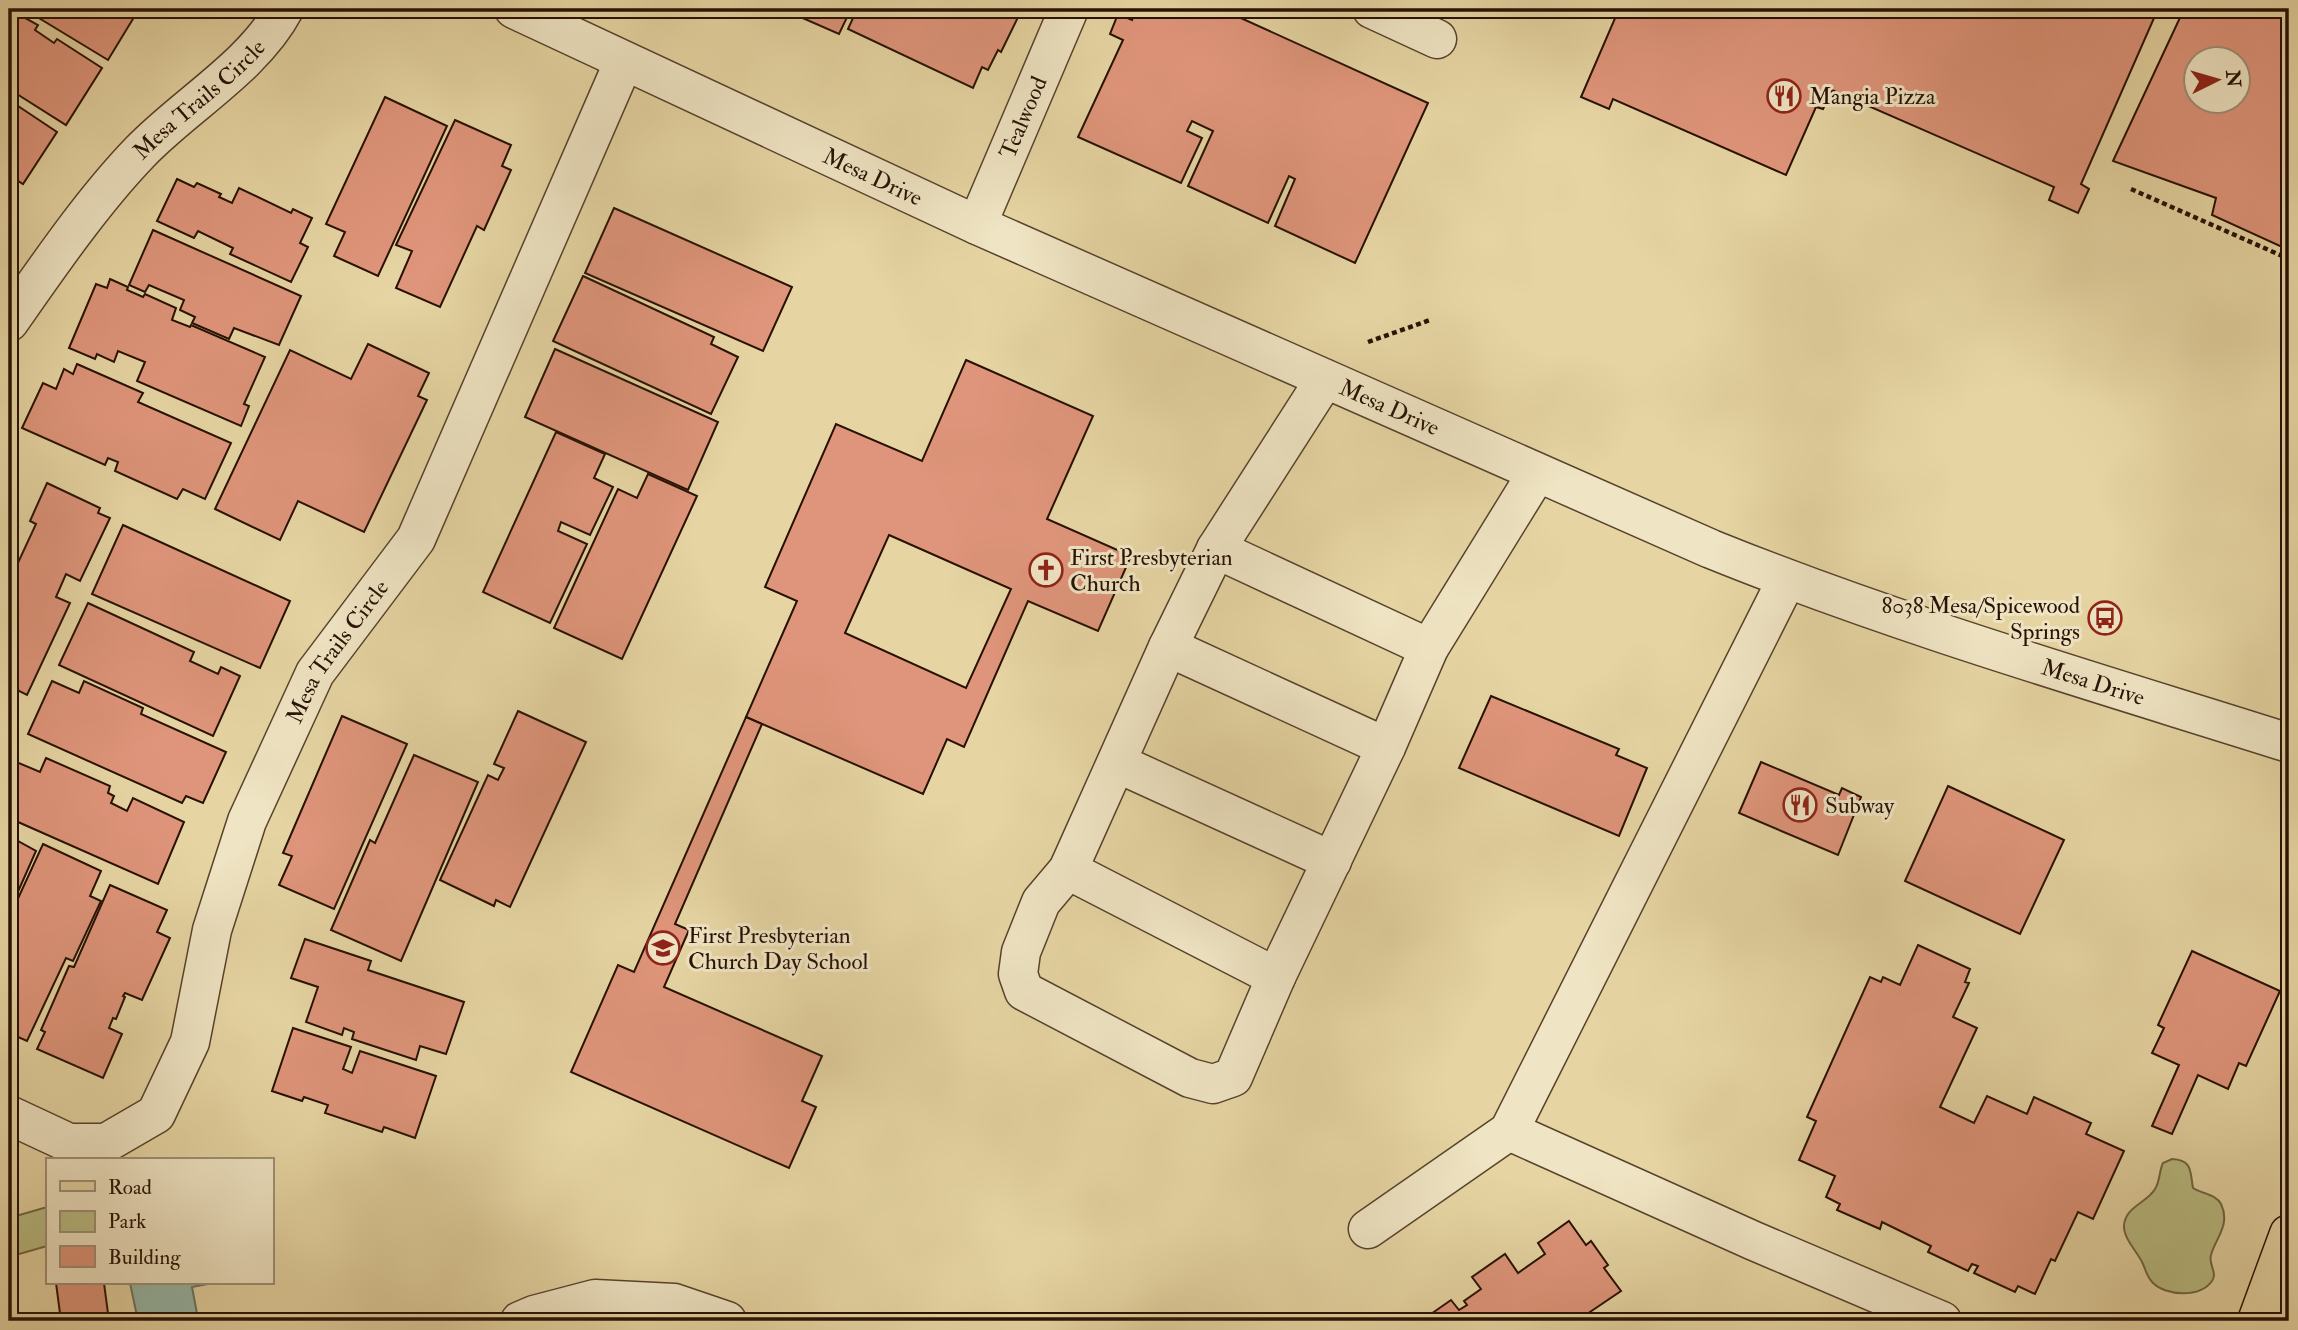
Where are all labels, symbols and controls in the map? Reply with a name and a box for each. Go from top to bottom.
street label: Mesa Trails Circle [127,33,272,165]
north arrow [2182,46,2252,116]
text: N [2220,68,2246,89]
street label: Tealwood [993,72,1053,163]
restaurant icon: Mangia Pizza [1765,77,1803,115]
place label: Mangia Pizza [1809,82,1936,111]
street label: Mesa Drive [819,141,928,212]
street label: Mesa Drive [1335,372,1445,442]
place label: First Presbyterian Church [1070,543,1233,598]
church icon: First Presbyterian Church [1027,551,1065,589]
street label: Mesa Trails Circle [279,573,395,728]
place label: 8038 Mesa/Spicewood Springs [1881,591,2080,647]
bus stop icon: 8038 Mesa/Spicewood Springs [2086,599,2124,637]
street label: Mesa Drive [2038,652,2149,712]
restaurant icon: Subway [1781,786,1819,824]
place label: Subway [1825,791,1895,820]
place label: First Presbyterian Church Day School [688,921,868,976]
school or university icon: First Presbyterian Church Day School [644,929,682,967]
legend [46,1158,273,1284]
text: Road [108,1174,153,1201]
text: Park [108,1208,146,1235]
text: Building [108,1244,181,1271]

